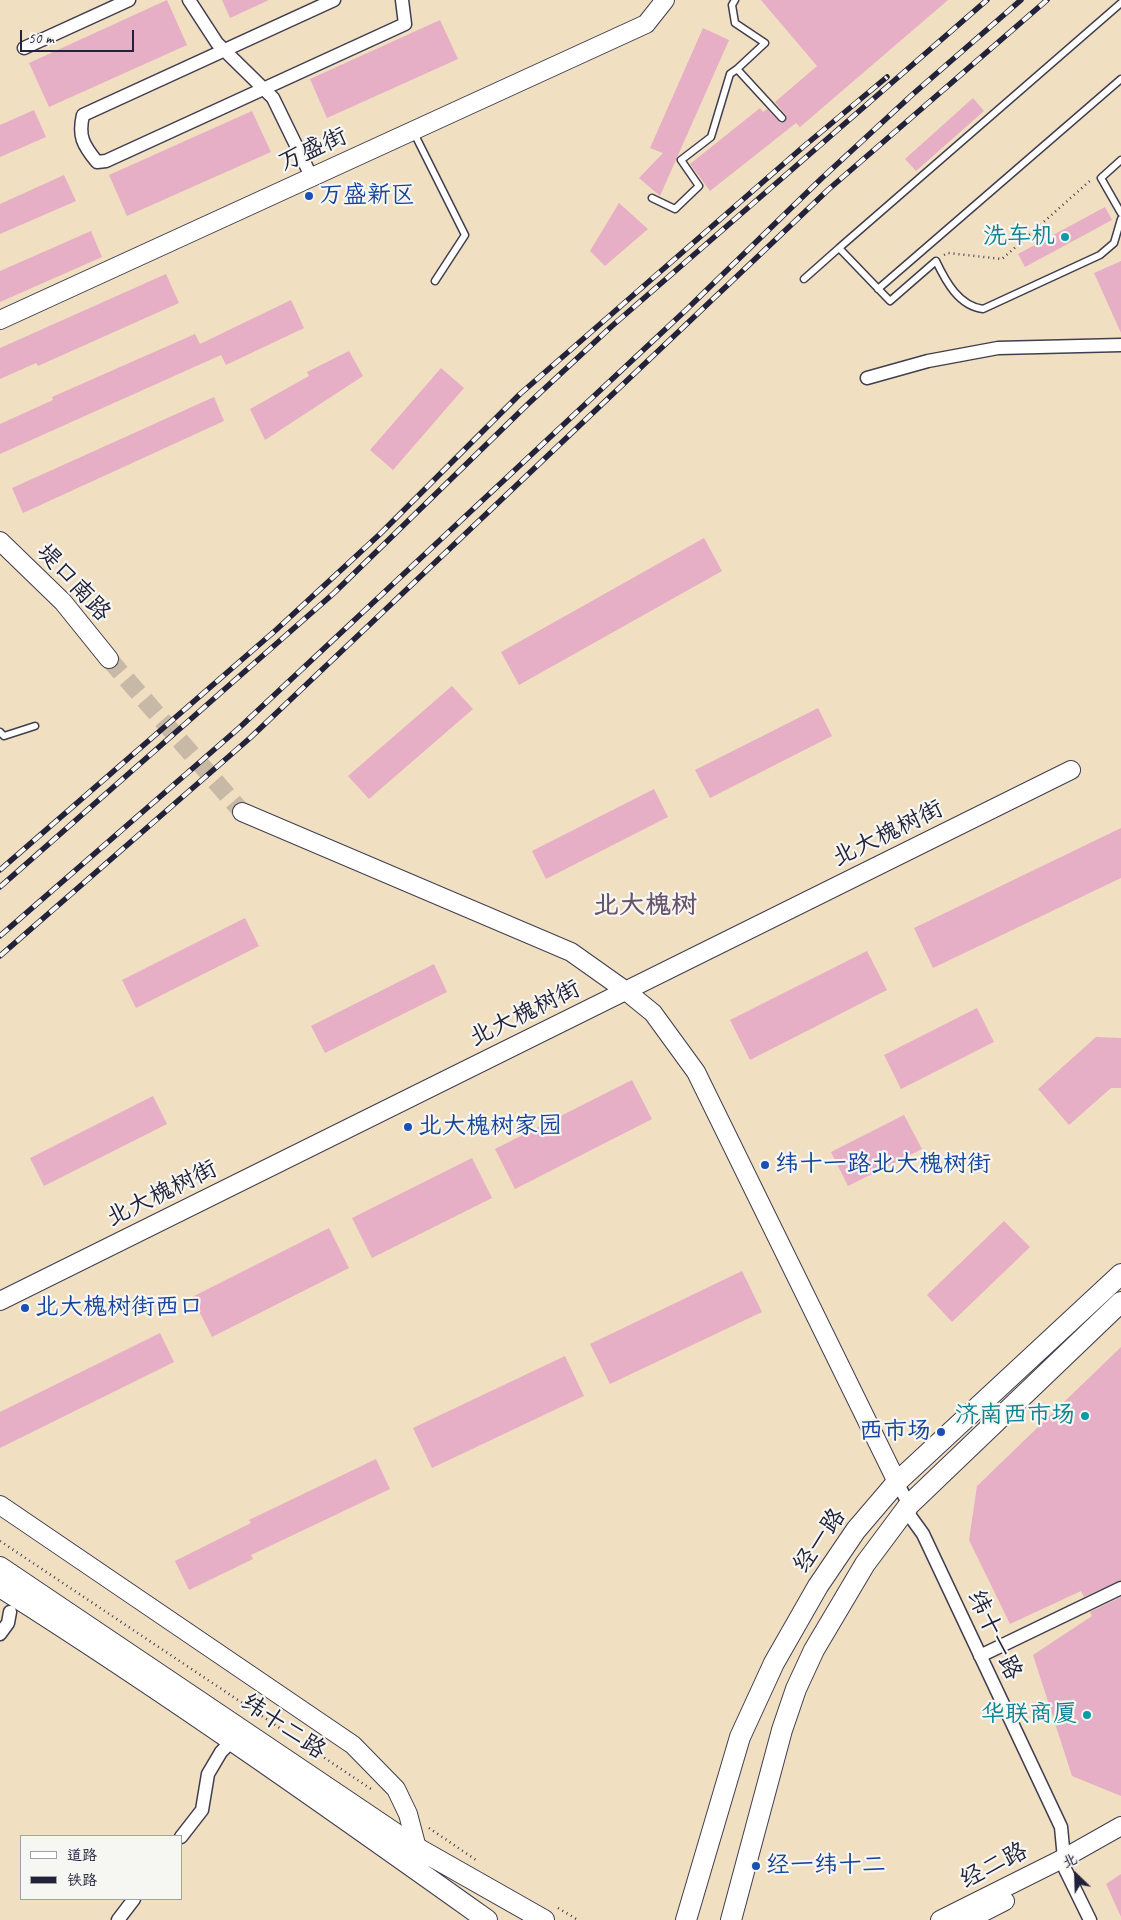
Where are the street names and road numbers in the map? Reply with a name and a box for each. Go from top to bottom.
street label: 万盛街 [274,122,352,178]
street label: 堤口南路 [30,538,116,628]
street label: 北大槐树街 [828,795,948,873]
street label: 北大槐树街 [465,975,585,1053]
street label: 北大槐树街 [102,1155,222,1233]
street label: 经一路 [788,1503,852,1579]
street label: 纬十一路 [961,1585,1027,1685]
street label: 纬十二路 [235,1688,331,1766]
street label: 经二路 [955,1837,1033,1895]

